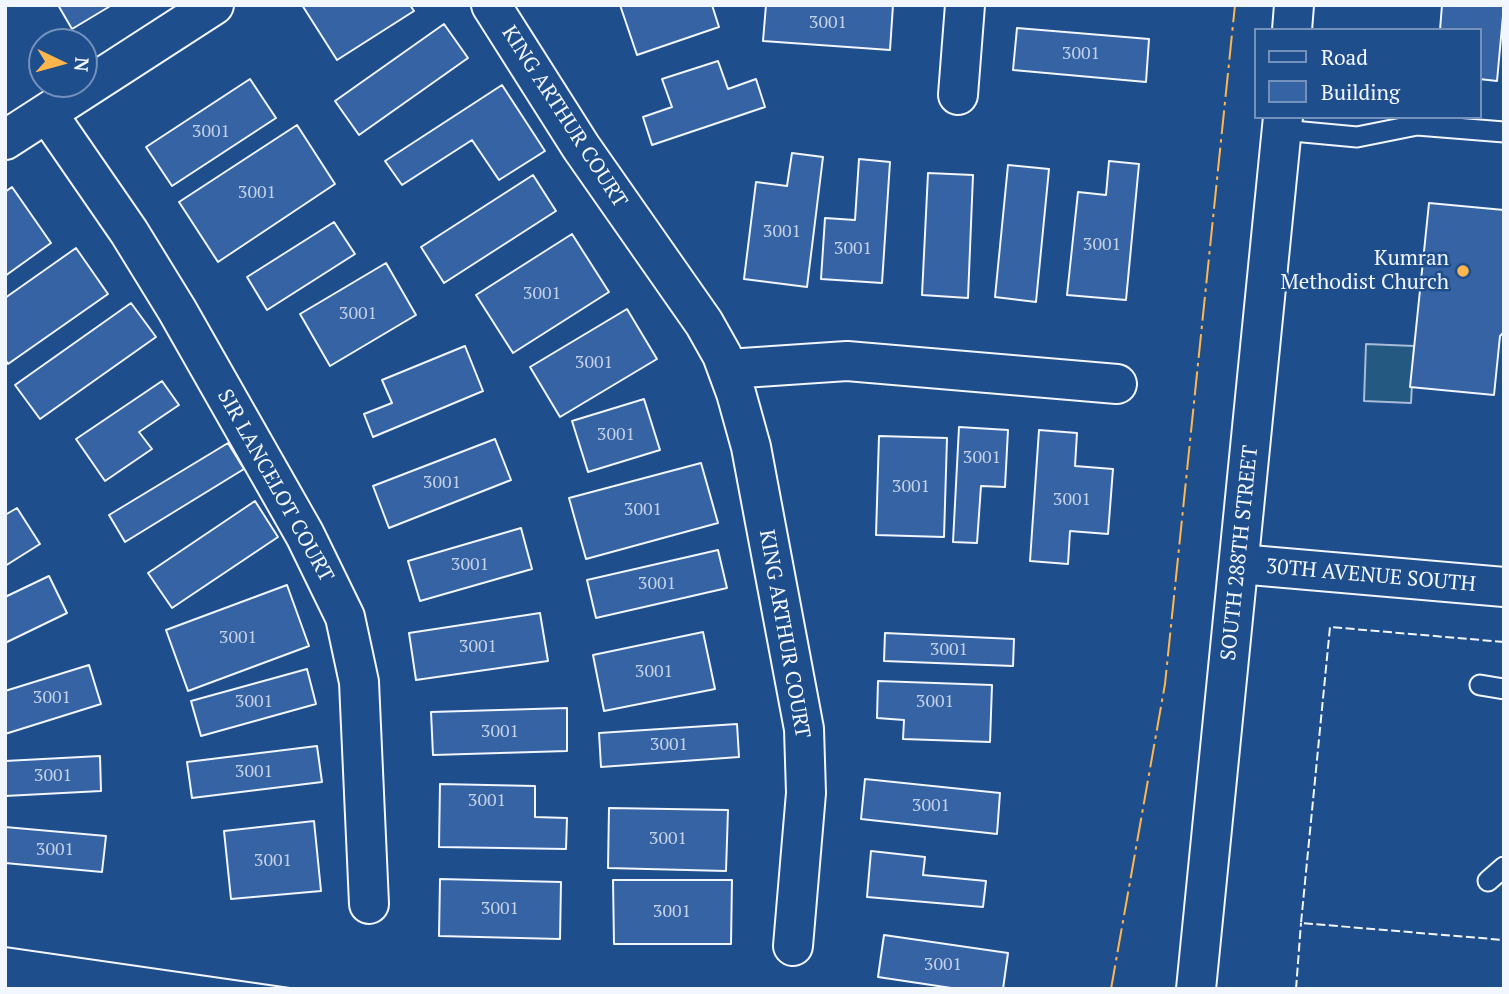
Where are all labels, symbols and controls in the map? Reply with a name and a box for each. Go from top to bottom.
house number: 3001 [809,12,847,34]
street label: KING ARTHUR COURT [496,21,632,213]
north arrow [28,28,98,98]
legend [1254,28,1481,119]
house number: 3001 [1062,43,1100,65]
text: Road [1321,43,1368,71]
text: N [69,56,96,73]
text: Building [1321,78,1400,106]
house number: 3001 [192,121,230,143]
house number: 3001 [238,182,276,204]
house number: 3001 [763,221,801,243]
house number: 3001 [1083,234,1121,256]
house number: 3001 [834,238,872,260]
place label: Kumran Methodist Church [1280,246,1449,296]
marker: Kumran Methodist Church [1455,263,1471,279]
house number: 3001 [523,283,561,305]
house number: 3001 [339,303,377,325]
house number: 3001 [575,352,613,374]
street label: SIR LANCELOT COURT [212,385,338,587]
house number: 3001 [597,424,635,446]
street label: SOUTH 288TH STREET [1216,444,1264,662]
house number: 3001 [963,447,1001,469]
house number: 3001 [423,472,461,494]
house number: 3001 [892,476,930,498]
house number: 3001 [1053,489,1091,511]
house number: 3001 [624,499,662,521]
street label: KING ARTHUR COURT [753,528,815,740]
house number: 3001 [451,554,489,576]
street label: 30TH AVENUE SOUTH [1265,554,1477,598]
house number: 3001 [638,573,676,595]
house number: 3001 [219,627,257,649]
house number: 3001 [459,636,497,658]
house number: 3001 [930,639,968,661]
house number: 3001 [635,661,673,683]
house number: 3001 [33,687,71,709]
house number: 3001 [235,691,273,713]
house number: 3001 [916,691,954,713]
house number: 3001 [481,721,519,743]
house number: 3001 [650,734,688,756]
house number: 3001 [235,761,273,783]
house number: 3001 [34,765,72,787]
house number: 3001 [468,790,506,812]
house number: 3001 [912,795,950,817]
house number: 3001 [649,828,687,850]
house number: 3001 [36,839,74,861]
house number: 3001 [254,850,292,872]
house number: 3001 [481,898,519,920]
house number: 3001 [653,901,691,923]
house number: 3001 [924,954,962,976]

